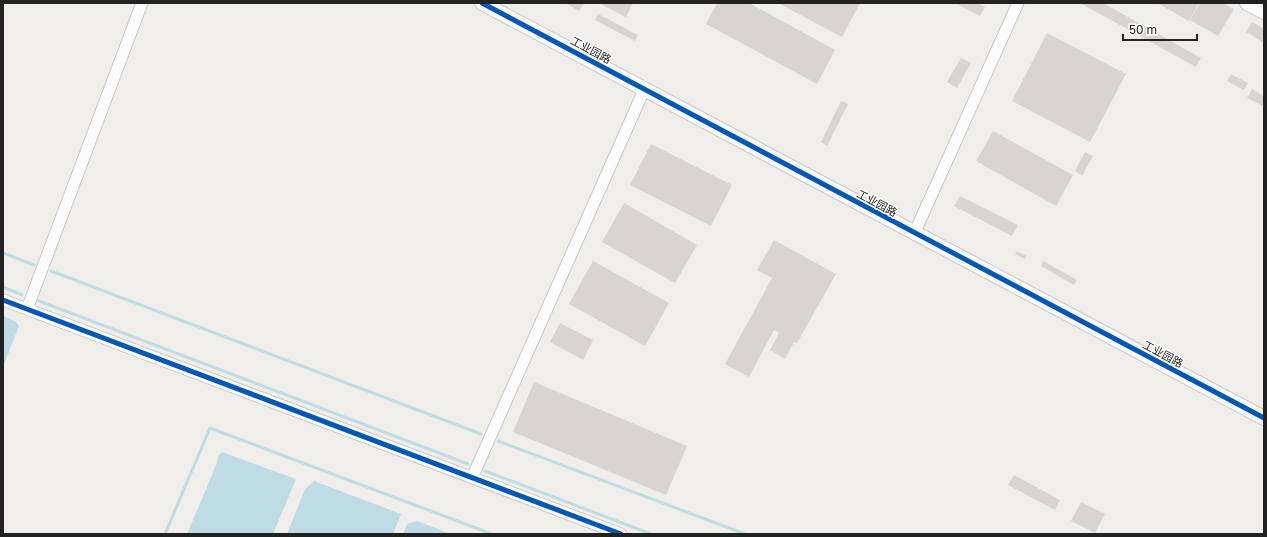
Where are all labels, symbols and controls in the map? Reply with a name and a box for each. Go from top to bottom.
scale bar [1123,16,1197,42]
text: 50 m [1129,22,1157,37]
street label: 工业园路 [569,33,614,66]
street label: 工业园路 [855,186,900,219]
street label: 工业园路 [1141,337,1186,370]

